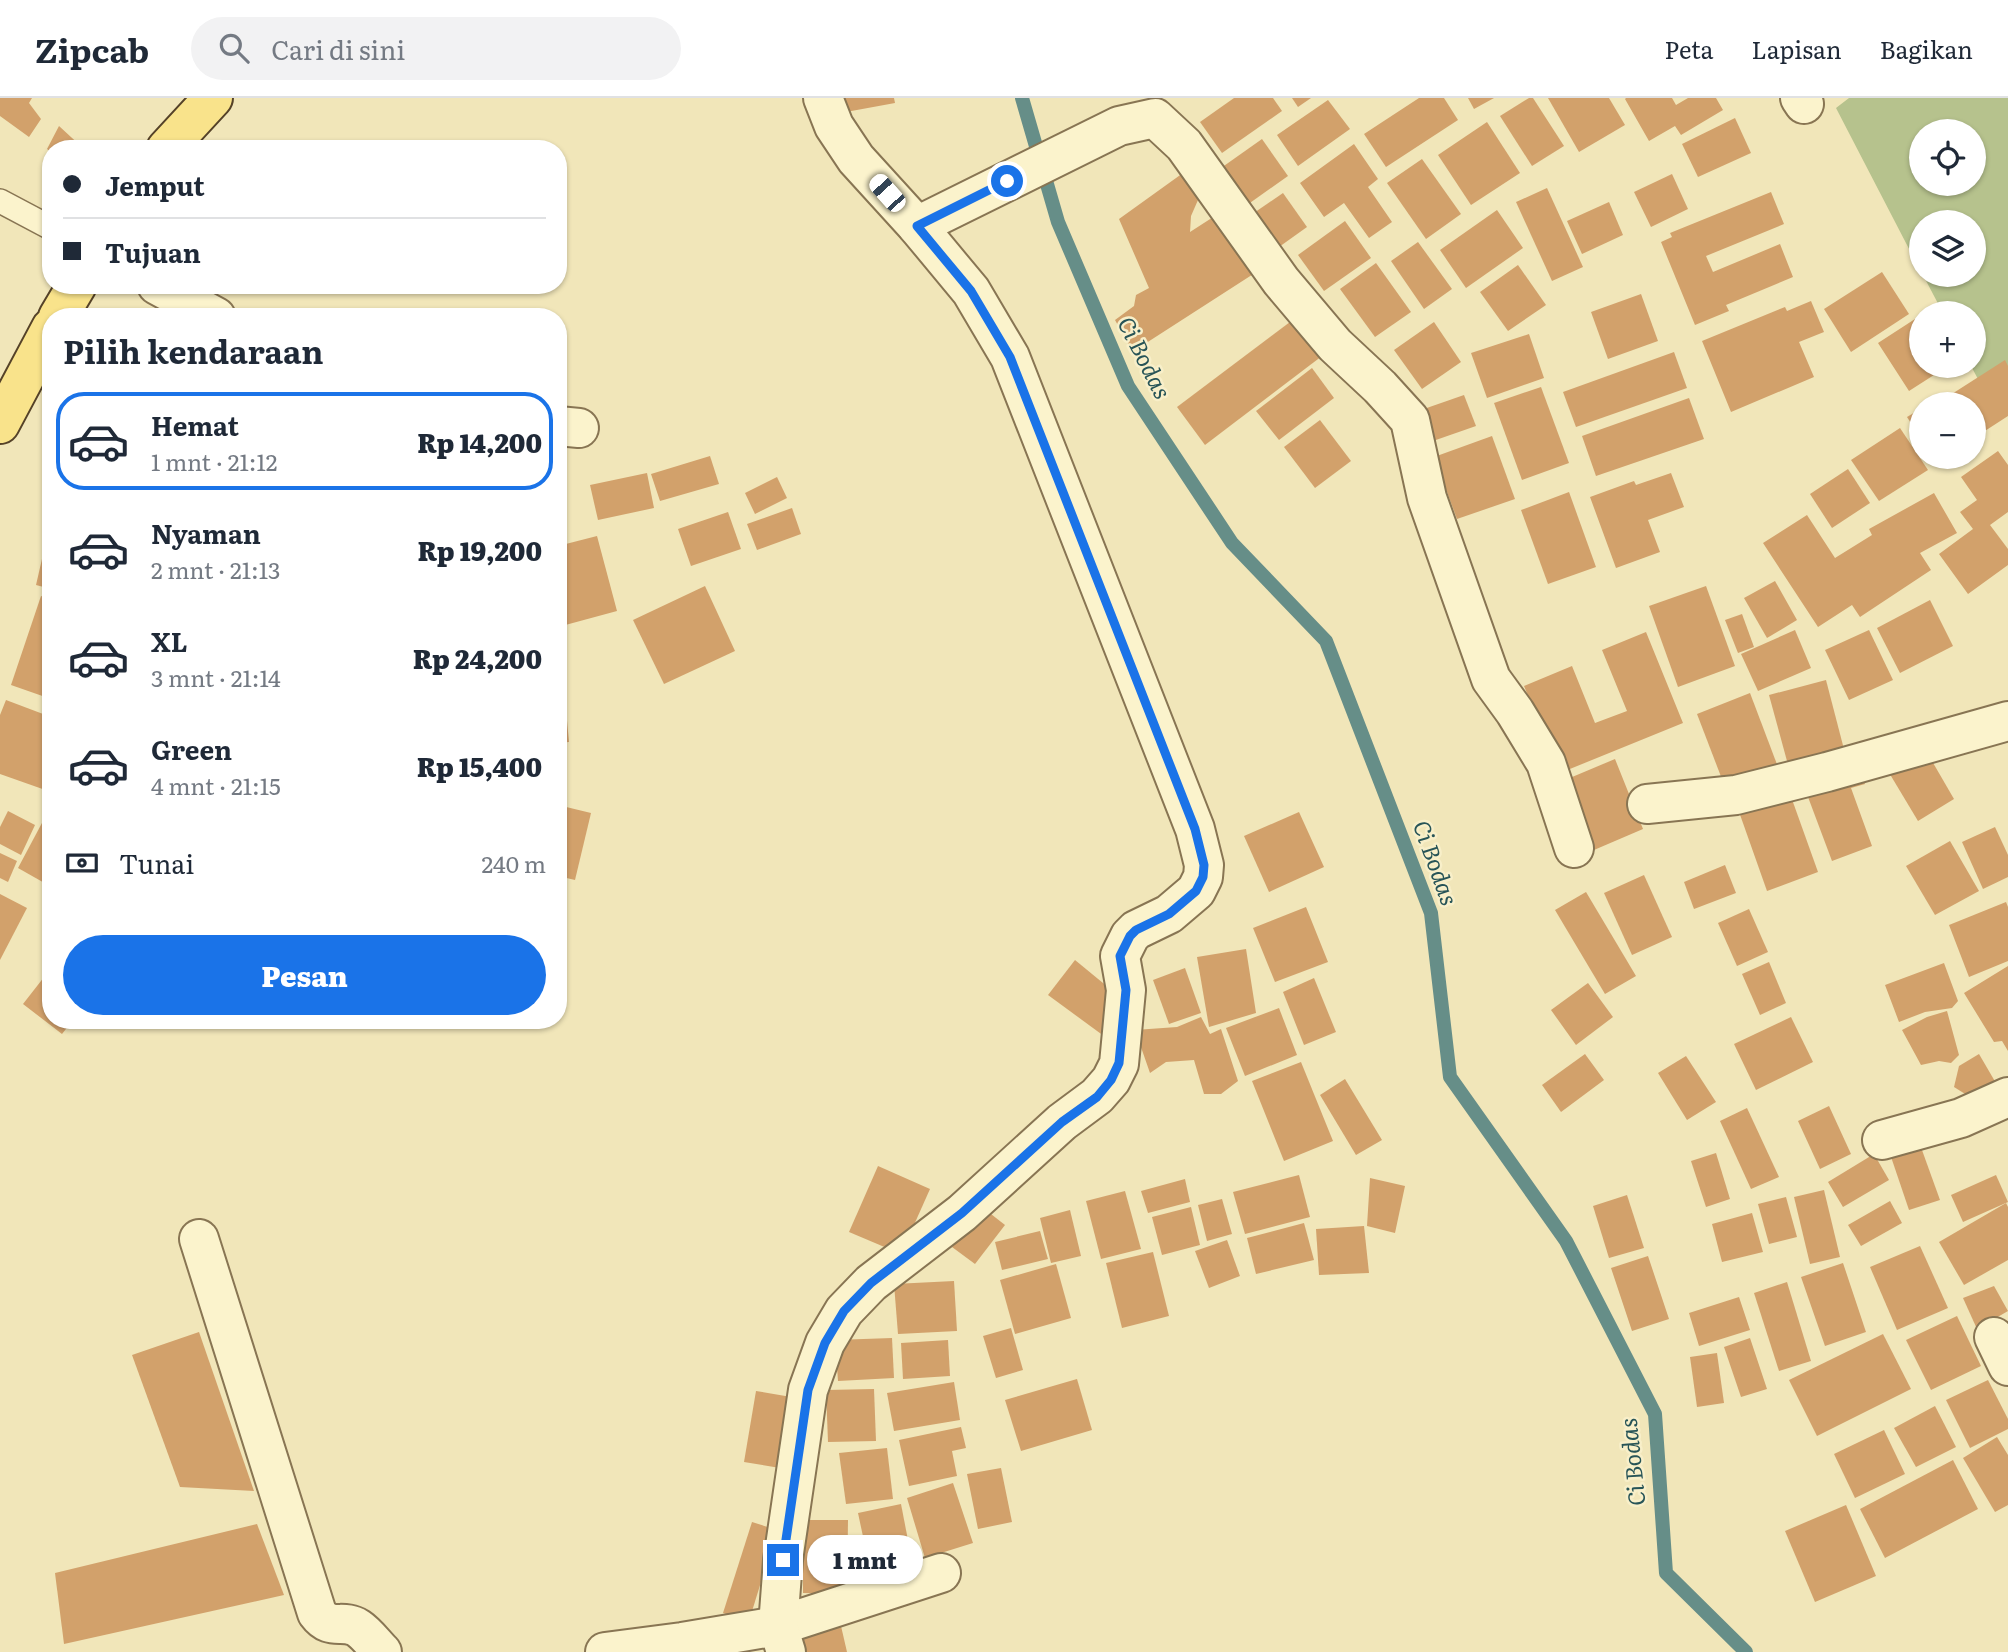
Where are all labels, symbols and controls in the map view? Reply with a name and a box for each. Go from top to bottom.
search box [191,17,681,80]
text: Zipcab [35,24,149,73]
icon: search [215,29,253,67]
text: Cari di sini [271,29,405,68]
text: Peta [1664,31,1713,66]
text: Lapisan [1751,31,1842,66]
text: Bagikan [1880,31,1973,66]
map controls [1909,119,1986,469]
button: locate [1909,119,1986,196]
text: Jemput [105,165,205,204]
route start [991,165,1023,197]
car [866,170,909,216]
button: layers [1909,210,1986,287]
text: Tujuan [105,232,201,271]
button: + [1909,301,1986,378]
water label: Ci Bodas [1111,310,1181,404]
text: Pilih kendaraan [63,326,323,374]
button: − [1909,392,1986,469]
text: Hemat [151,405,239,444]
icon: car [67,410,130,473]
text: Rp 14,200 [417,422,542,461]
text: 1 mnt · 21:12 [151,444,277,478]
text: Nyaman [151,513,261,552]
icon: car [67,518,130,581]
text: Rp 19,200 [417,530,542,569]
text: 2 mnt · 21:13 [151,552,281,586]
text: XL [151,621,188,660]
icon: car [67,626,130,689]
text: Rp 24,200 [413,638,542,677]
text: 3 mnt · 21:14 [151,660,281,694]
text: Green [151,729,232,768]
icon: car [67,734,130,797]
text: Rp 15,400 [417,746,542,785]
text: 4 mnt · 21:15 [151,768,281,802]
water label: Ci Bodas [1406,815,1468,910]
text: Tunai [119,843,194,882]
icon: cash [63,844,101,882]
text: 240 m [481,846,546,880]
button: Pesan [63,935,546,1015]
water label: Ci Bodas [1609,1417,1653,1508]
callout: 1 mnt [808,1536,923,1584]
text: 1 mnt [833,1542,897,1576]
route end [767,1544,799,1576]

